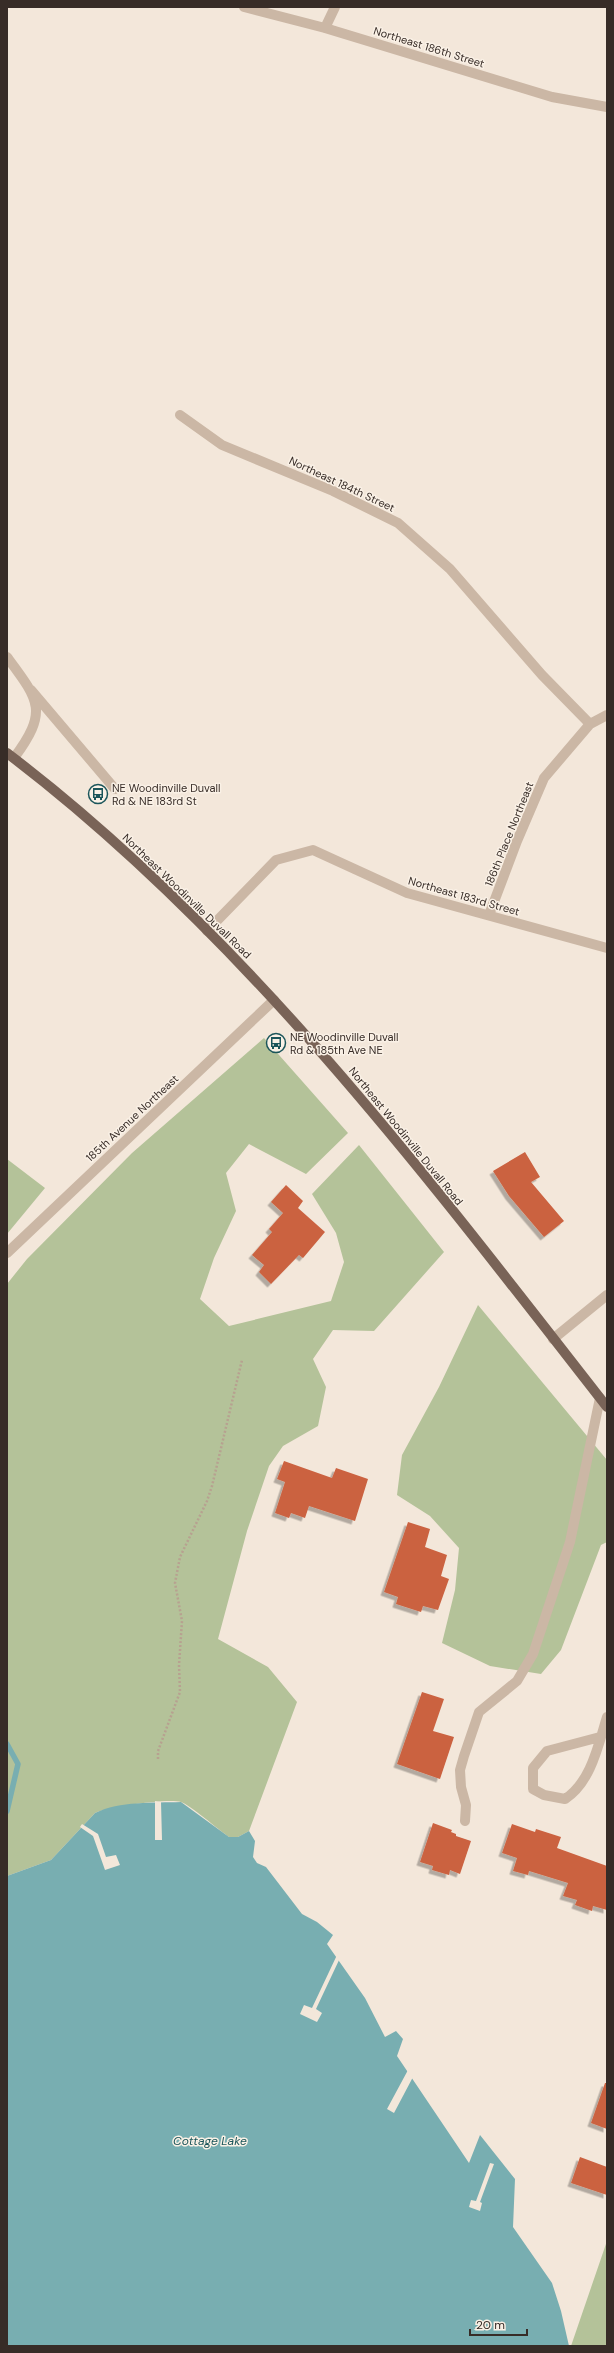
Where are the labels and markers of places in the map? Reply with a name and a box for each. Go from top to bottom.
place label: NE Woodinville Duvall Rd & NE 183rd St [112,781,220,808]
bus stop icon: NE Woodinville Duvall Rd & NE 183rd St [87,783,109,805]
place label: NE Woodinville Duvall Rd & 185th Ave NE [290,1030,398,1057]
bus stop icon: NE Woodinville Duvall Rd & 185th Ave NE [265,1032,287,1054]

